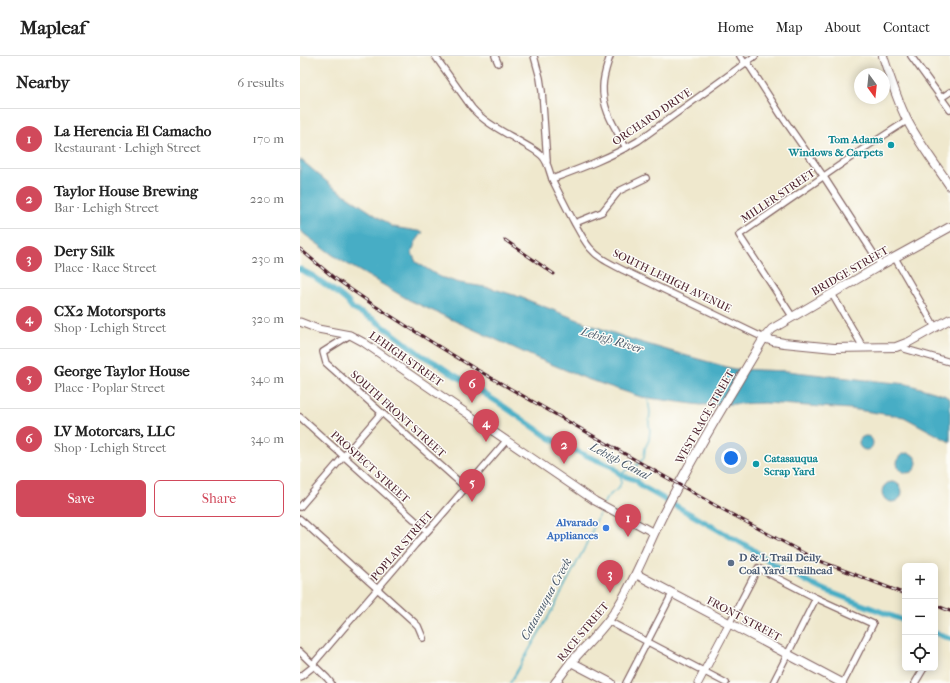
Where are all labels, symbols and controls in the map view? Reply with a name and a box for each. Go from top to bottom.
text: Mapleaf [20,17,86,39]
text: Home [717,19,754,36]
text: Map [776,19,803,36]
text: About [825,19,861,36]
text: Contact [883,19,930,36]
north arrow [854,68,890,104]
text: Nearby [16,72,70,92]
text: 6 results [237,75,284,90]
street label: ORCHARD DRIVE [610,86,694,148]
text: La Herencia El Camacho [54,122,211,140]
text: 1 [27,131,31,146]
text: 170 m [252,131,284,146]
place label: Tom Adams Windows & Carpets [787,133,883,159]
text: Restaurant · Lehigh Street [54,140,201,155]
marker: Tom Adams Windows & Carpets [886,140,896,150]
street label: MILLER STREET [738,166,818,226]
text: Taylor House Brewing [54,182,198,200]
text: 2 [26,191,32,206]
text: 220 m [250,191,284,206]
text: Bar · Lehigh Street [54,200,159,215]
text: Dery Silk [54,242,114,260]
street label: BRIDGE STREET [809,243,891,298]
street label: SOUTH LEHIGH AVENUE [611,247,734,316]
text: 3 [26,251,32,266]
text: 230 m [251,251,284,266]
text: Place · Race Street [54,260,157,275]
text: CX2 Motorsports [54,302,166,320]
text: 4 [25,311,33,326]
text: 320 m [251,311,284,326]
text: Shop · Lehigh Street [54,320,167,335]
water label: Lehigh River [578,324,646,357]
street label: LEHIGH STREET [367,329,446,390]
text: George Taylor House [54,362,190,380]
street label: WEST RACE STREET [672,367,737,467]
street label: SOUTH FRONT STREET [348,368,449,460]
pin: 6 [459,370,485,403]
text: 5 [26,371,32,386]
text: 340 m [250,371,284,386]
text: Place · Poplar Street [54,380,165,395]
pin: 4 [473,409,499,442]
text: LV Motorcars, LLC [54,422,175,440]
street label: PROSPECT STREET [328,428,412,506]
text: 6 [25,431,33,446]
text: 340 m [250,431,284,446]
pin: 2 [551,431,577,464]
water label: Lehigh Canal [587,439,654,484]
text: Shop · Lehigh Street [54,440,167,455]
your location [721,448,741,468]
place label: Catasauqua Scrap Yard [764,452,819,478]
marker: Catasauqua Scrap Yard [751,459,761,469]
pin: 5 [459,469,485,502]
button: Save [16,480,146,517]
button: Share [154,480,284,517]
pin: 1 [615,504,641,537]
street label: POPLAR STREET [368,508,436,583]
place label: Alvarado Appliances [546,516,598,542]
marker: Alvarado Appliances [601,523,611,533]
place label: D & L Trail Deily Coal Yard Trailhead [738,551,833,577]
water label: Catasauqua Creek [518,556,574,642]
marker: D & L Trail Deily Coal Yard Trailhead [726,558,736,568]
pin: 3 [597,560,623,593]
map controls [902,563,938,671]
button: + [902,563,938,599]
street label: FRONT STREET [705,594,784,644]
street label: RACE STREET [554,599,612,664]
button: − [902,599,938,635]
button: locate [902,635,938,671]

